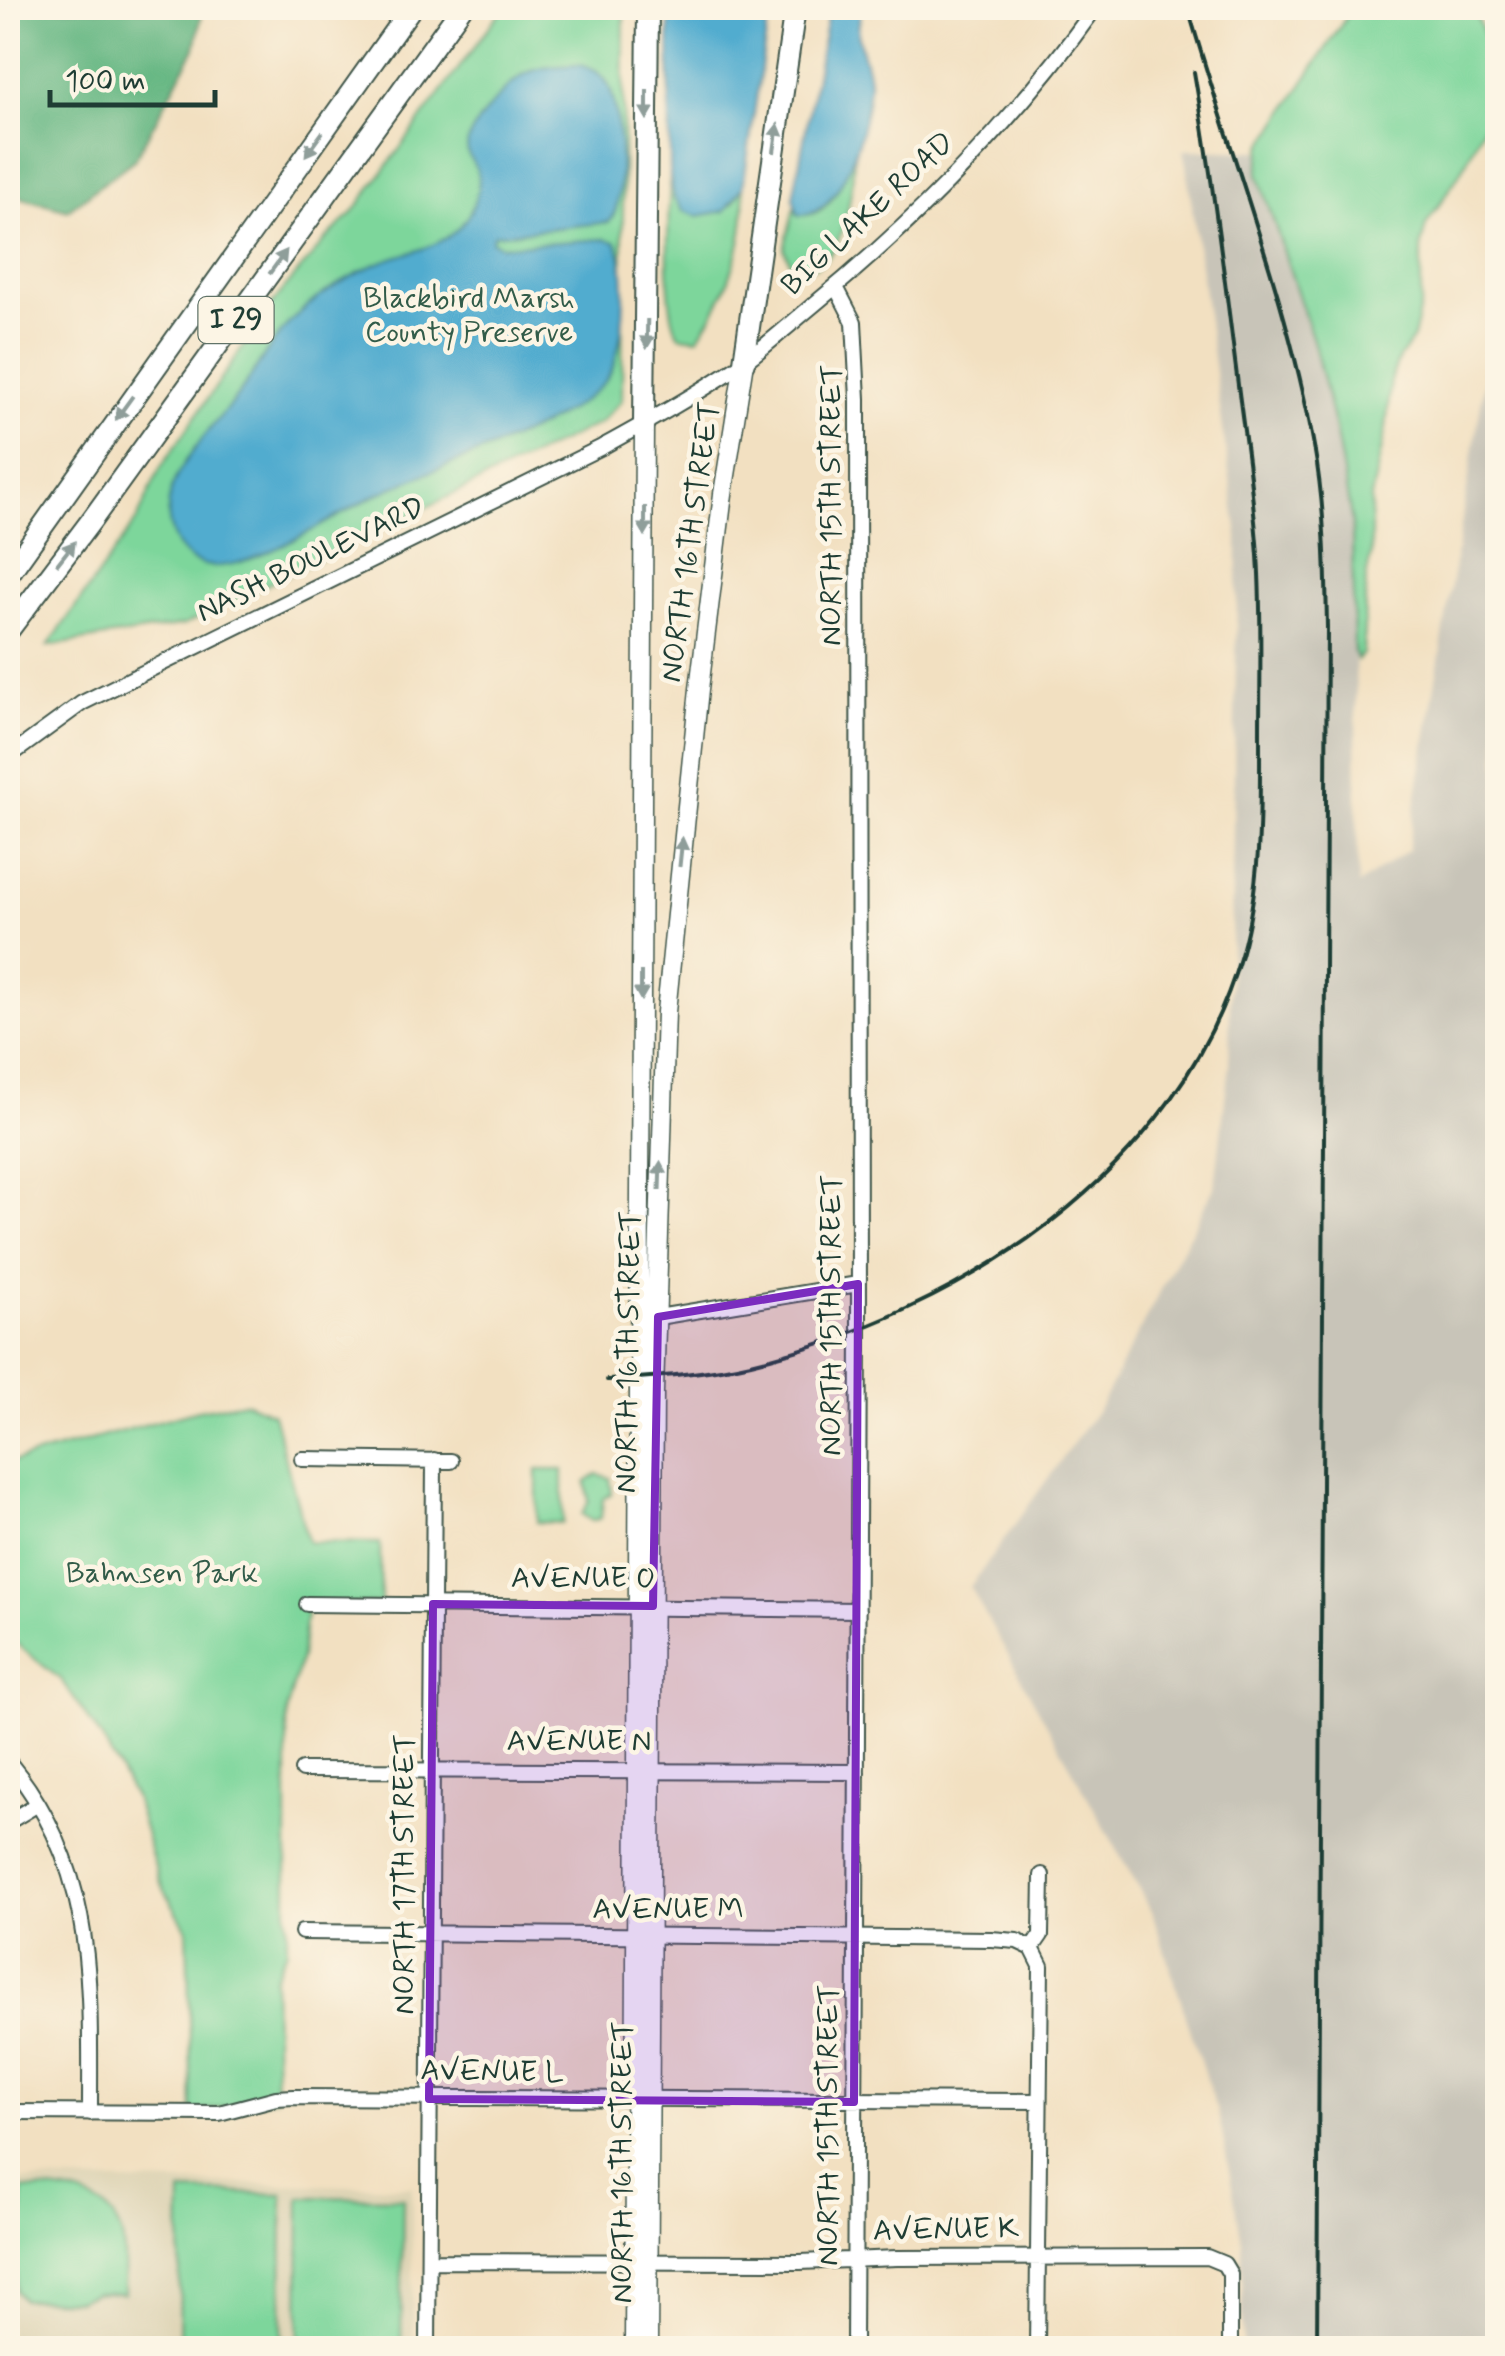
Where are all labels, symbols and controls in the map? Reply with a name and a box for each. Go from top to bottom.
scale bar [50,45,215,107]
text: 100 m [65,62,146,101]
one-way arrow [639,89,655,121]
one-way arrow [768,122,784,154]
street label: BIG LAKE ROAD [773,124,963,304]
one-way arrow [305,131,325,158]
one-way arrow [268,249,287,275]
park label: Blackbird Marsh County Preserve [363,279,575,352]
road number: I 29 [198,297,274,343]
one-way arrow [638,319,654,351]
street label: NORTH 15TH STREET [812,364,851,646]
one-way arrow [115,395,134,421]
street label: NORTH 16TH STREET [652,399,730,685]
street label: NASH BOULEVARD [190,488,432,632]
one-way arrow [637,505,653,537]
one-way arrow [55,540,75,566]
one-way arrow [673,835,689,867]
one-way arrow [633,970,649,1002]
one-way arrow [653,1160,669,1192]
street label: NORTH 15TH STREET [812,1174,851,1456]
street label: NORTH 16TH STREET [607,1210,651,1494]
park label: Bahnsen Park [66,1554,258,1593]
street label: AVENUE O [511,1559,655,1598]
street label: AVENUE N [507,1722,651,1761]
street label: NORTH 17TH STREET [385,1733,424,2015]
street label: AVENUE M [592,1890,744,1929]
street label: NORTH 15TH STREET [809,1984,848,2266]
street label: NORTH 16TH STREET [603,2021,642,2303]
street label: AVENUE L [420,2051,565,2093]
street label: AVENUE K [873,2209,1019,2251]

